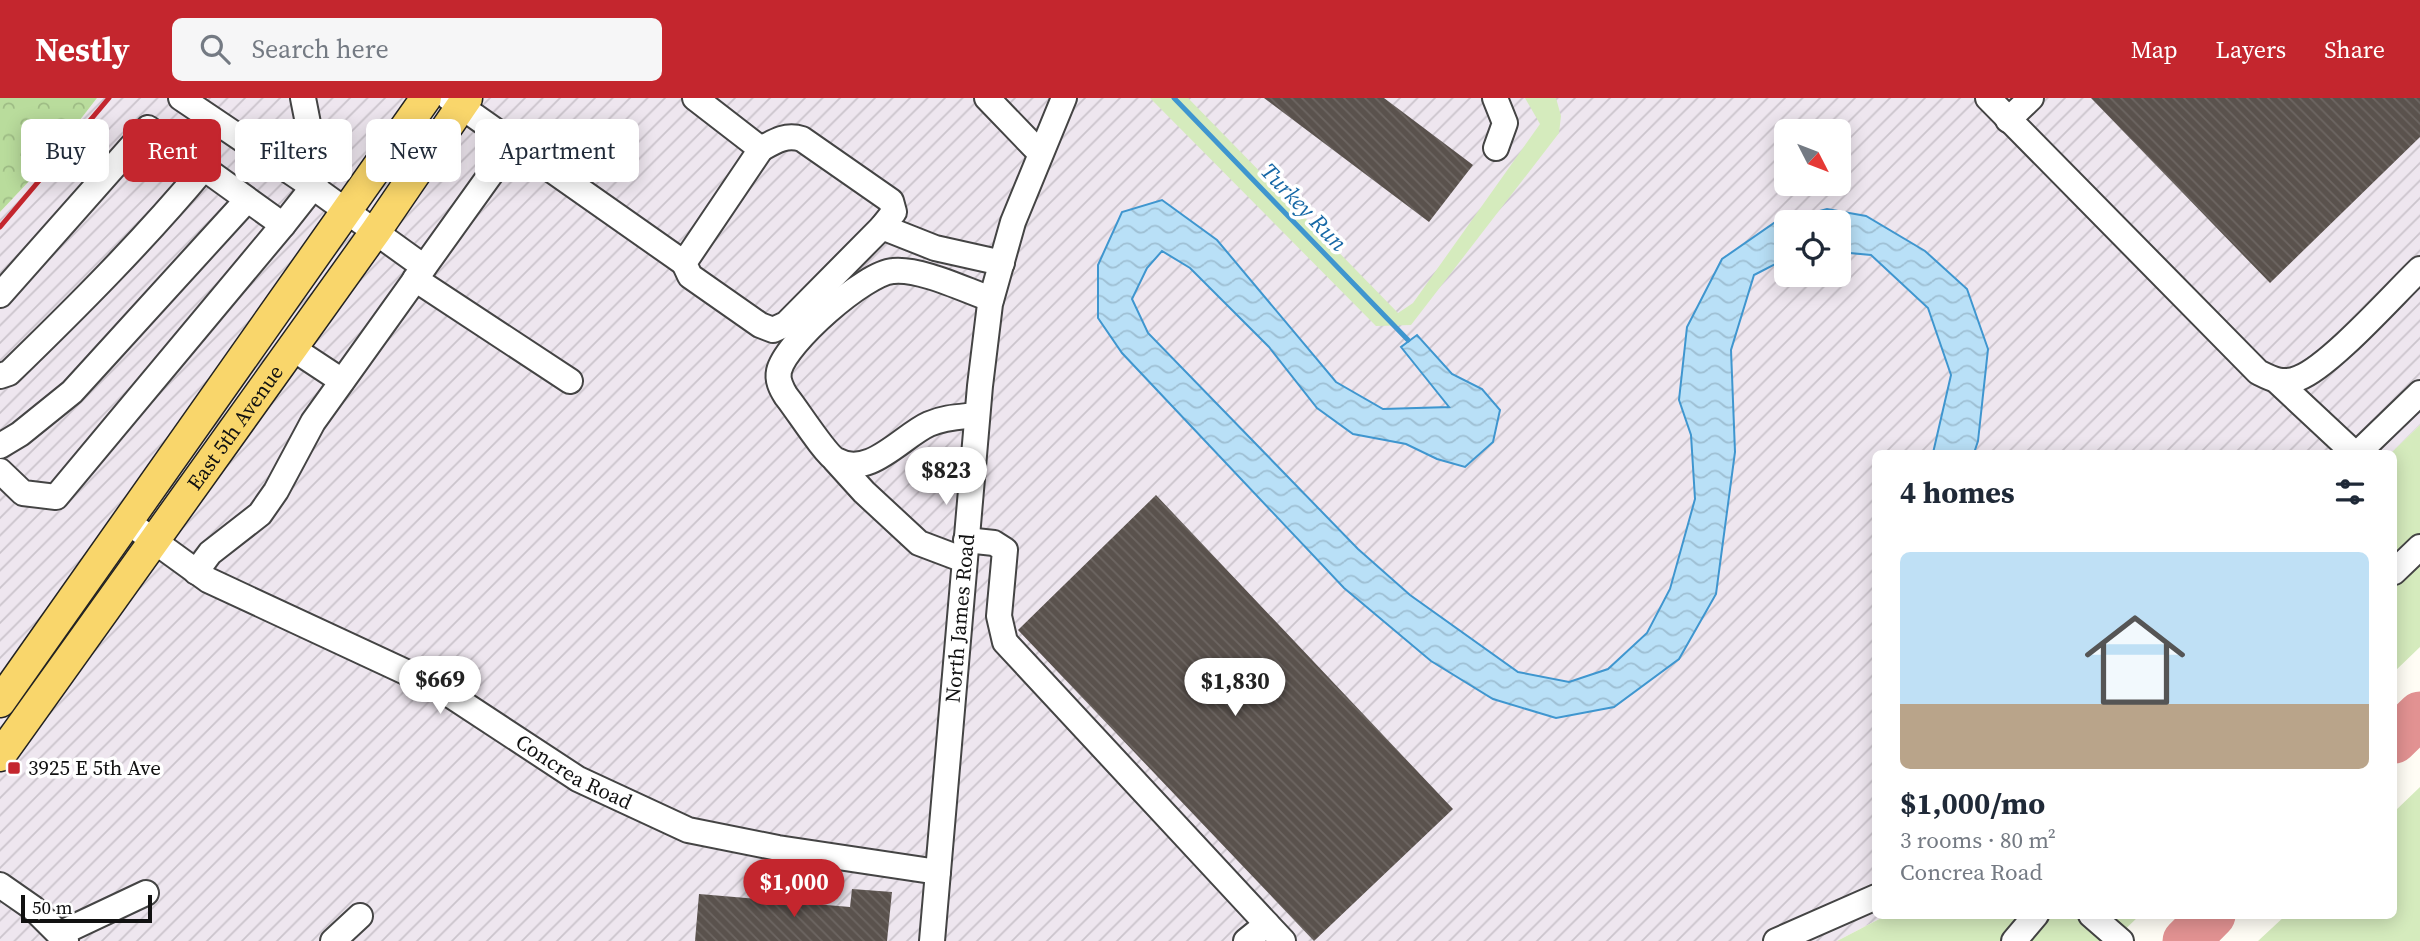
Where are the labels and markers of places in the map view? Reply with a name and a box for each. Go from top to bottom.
pin: $823 [905,448,987,507]
pin: $669 [399,656,481,716]
pin: $1,830 [1178,658,1292,718]
place label: 3925 E 5th Ave [28,753,161,782]
marker: 3925 E 5th Ave [6,760,22,776]
pin: $1,000 [737,860,851,919]

